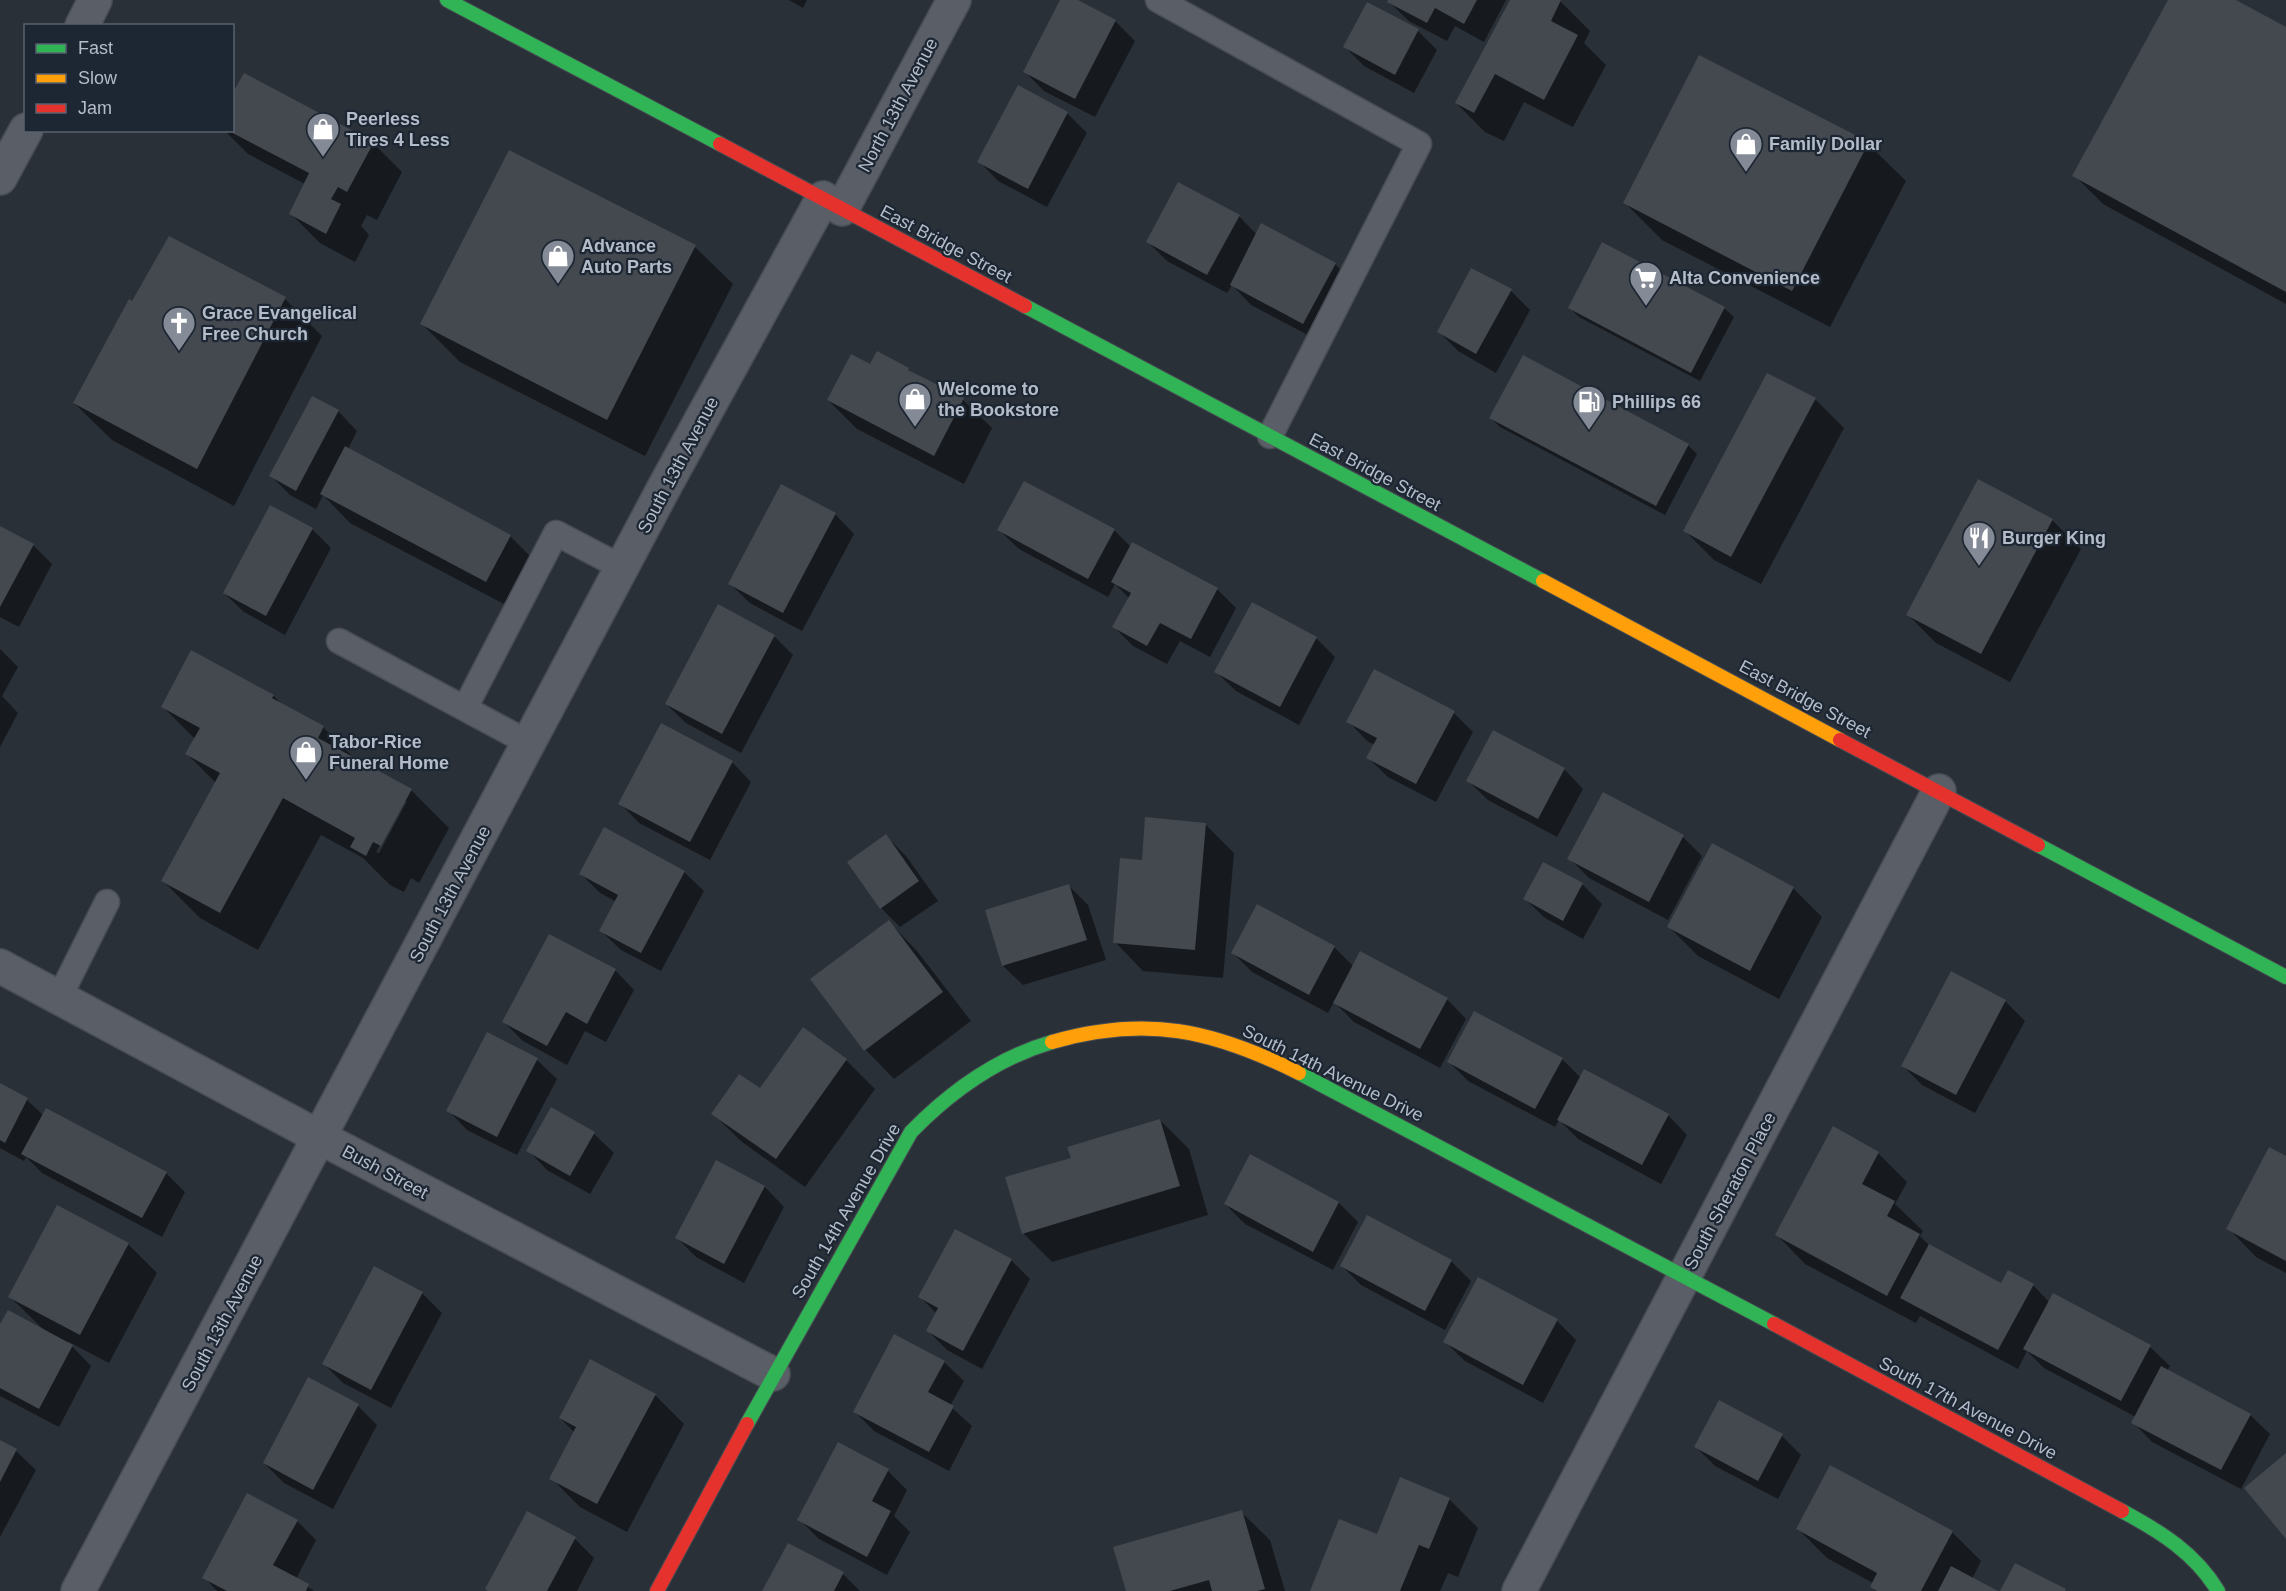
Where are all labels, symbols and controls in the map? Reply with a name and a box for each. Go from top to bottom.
legend [24,24,234,132]
street label: North 13th Avenue [854,35,942,175]
text: Fast [78,38,113,58]
text: Slow [78,68,118,88]
text: Jam [78,98,112,118]
place label: Peerless Tires 4 Less [346,109,450,150]
shop icon: Peerless Tires 4 Less [305,111,341,158]
shop icon: Family Dollar [1728,126,1764,173]
place label: Family Dollar [1769,134,1882,154]
street label: East Bridge Street [877,201,1015,287]
place label: Advance Auto Parts [581,236,672,277]
shop icon: Advance Auto Parts [540,238,576,285]
supermarket icon: Alta Convenience [1628,260,1664,307]
place label: Alta Convenience [1669,268,1820,288]
place label: Grace Evangelical Free Church [202,303,357,344]
church icon: Grace Evangelical Free Church [161,305,197,352]
place label: Welcome to the Bookstore [938,379,1059,420]
shop icon: Welcome to the Bookstore [897,381,933,428]
fuel station icon: Phillips 66 [1571,384,1607,431]
place label: Phillips 66 [1612,392,1701,412]
street label: South 13th Avenue [634,393,722,537]
street label: East Bridge Street [1306,429,1444,515]
restaurant icon: Burger King [1961,520,1997,567]
place label: Burger King [2002,528,2106,548]
street label: East Bridge Street [1736,656,1874,742]
place label: Tabor-Rice Funeral Home [329,732,449,773]
shop icon: Tabor-Rice Funeral Home [288,734,324,781]
street label: South 13th Avenue [406,822,494,966]
street label: South 14th Avenue Drive [1239,1020,1427,1126]
street label: South Sheraton Place [1680,1109,1780,1273]
street label: South 14th Avenue Drive [788,1120,904,1302]
street label: Bush Street [339,1141,431,1203]
street label: South 13th Avenue [178,1251,266,1395]
street label: South 17th Avenue Drive [1876,1353,2060,1463]

